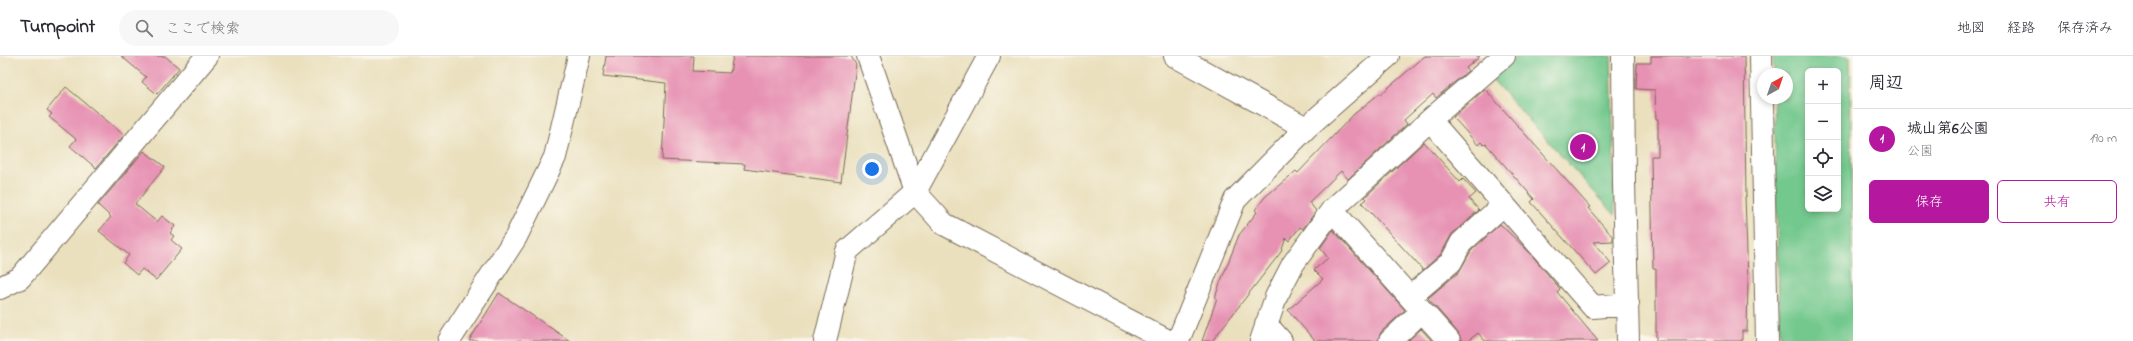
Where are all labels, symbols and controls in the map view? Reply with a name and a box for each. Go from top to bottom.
search box [119,10,399,46]
text: Turnpoint [20,14,95,41]
icon: search [133,17,155,39]
text: ここで検索 [165,18,240,40]
text: 地図 [1957,18,1985,39]
text: 経路 [2007,18,2035,39]
text: 保存済み [2057,18,2113,39]
north arrow [1757,68,1793,104]
map controls [1805,68,1841,212]
button: + [1805,68,1841,104]
text: 周辺 [1869,71,1903,96]
button: − [1805,104,1841,140]
text: 城山第6公園 [1907,118,1989,140]
text: 1 [1880,129,1884,148]
text: 190 m [2090,129,2117,148]
pin: 1 [1570,132,1596,162]
button: locate [1805,140,1841,176]
text: 公園 [1907,142,1933,161]
your location [862,159,882,179]
button: layers [1805,176,1841,212]
button: 保存 [1869,180,1989,223]
button: 共有 [1997,180,2117,223]

